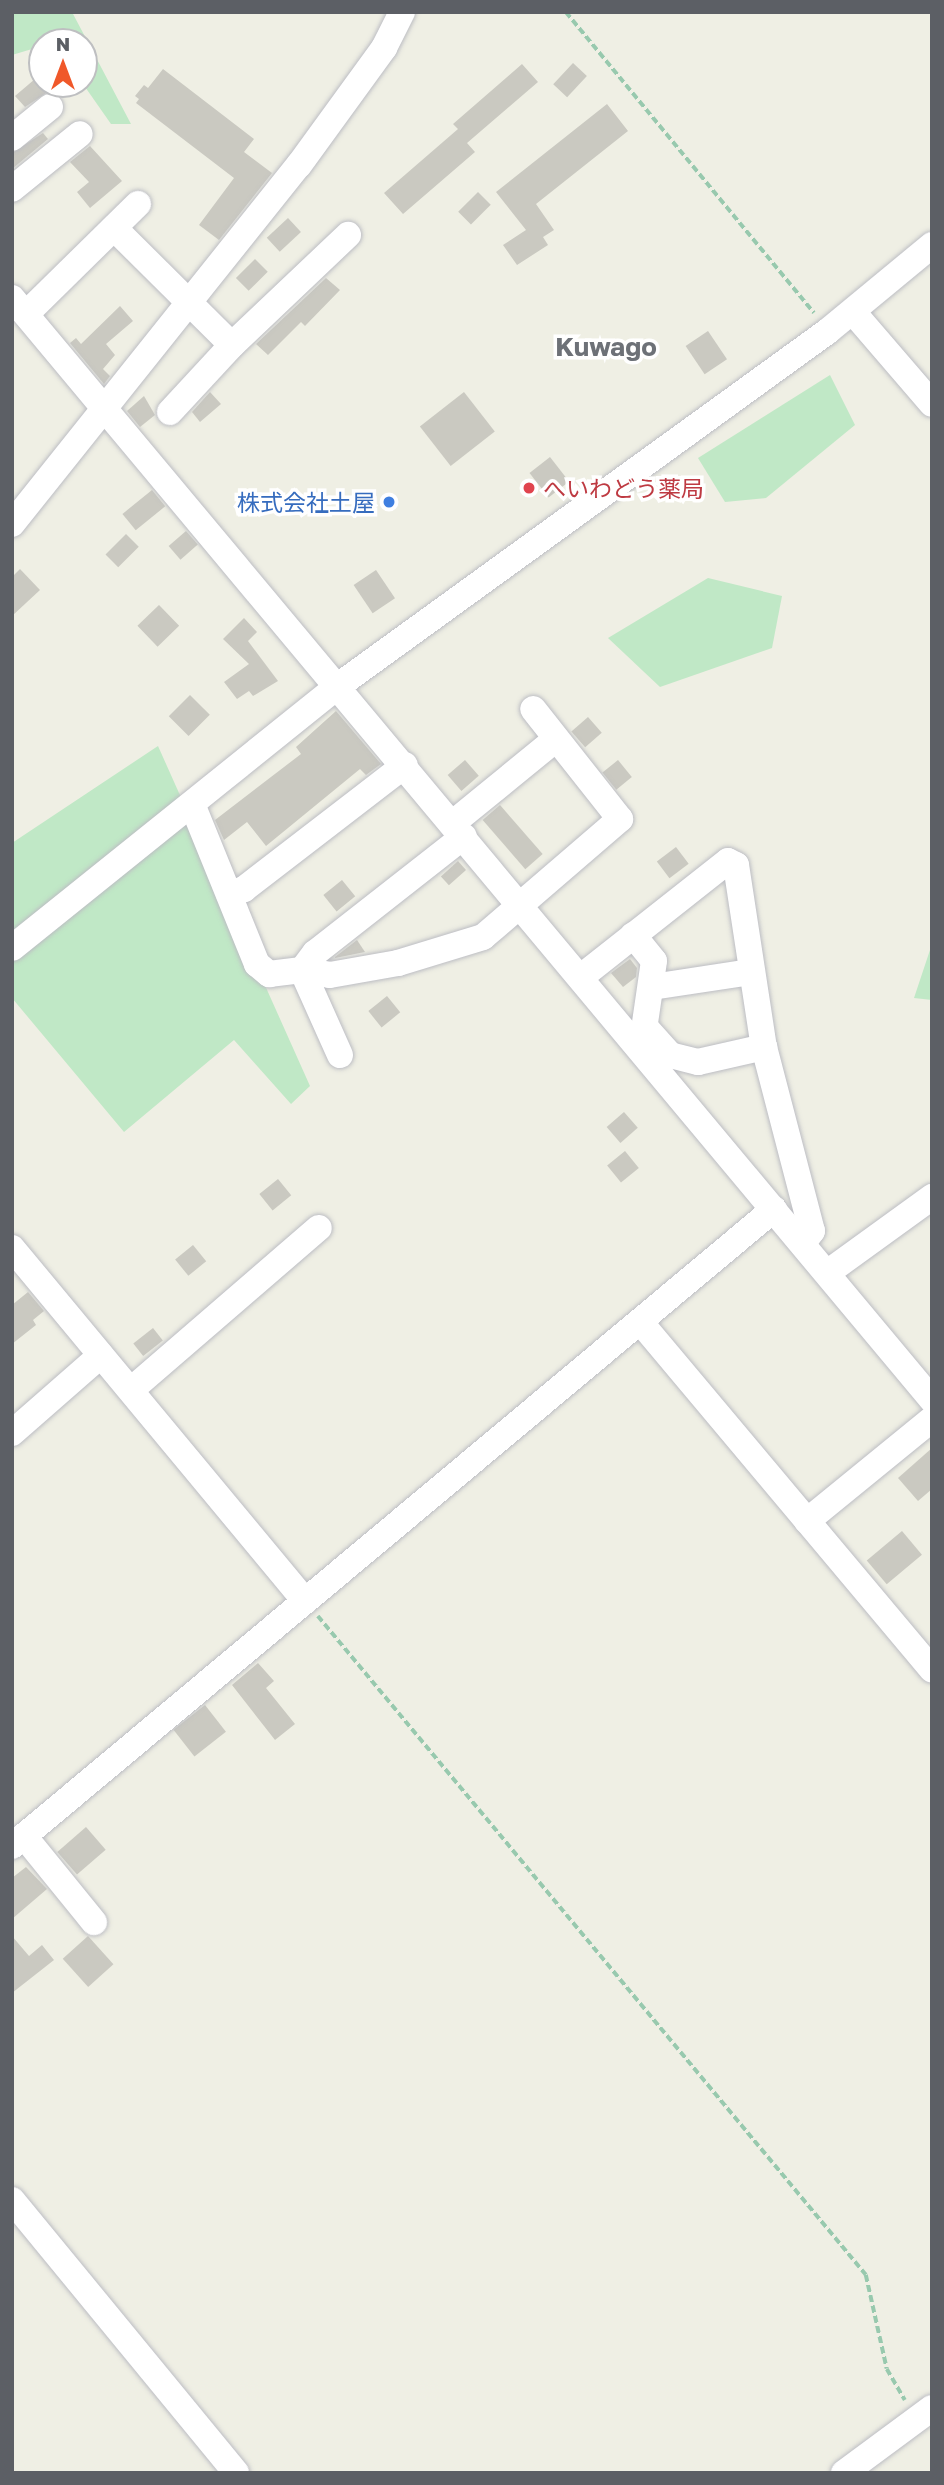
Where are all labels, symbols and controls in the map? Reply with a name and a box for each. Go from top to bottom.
north arrow [28,28,98,98]
text: N [56,32,70,55]
district label: Kuwago [555,331,657,363]
place label: へいわどう薬局 [543,474,704,502]
marker: へいわどう薬局 [521,480,537,496]
place label: 株式会社土屋 [237,488,375,516]
marker: 株式会社土屋 [381,494,397,510]

